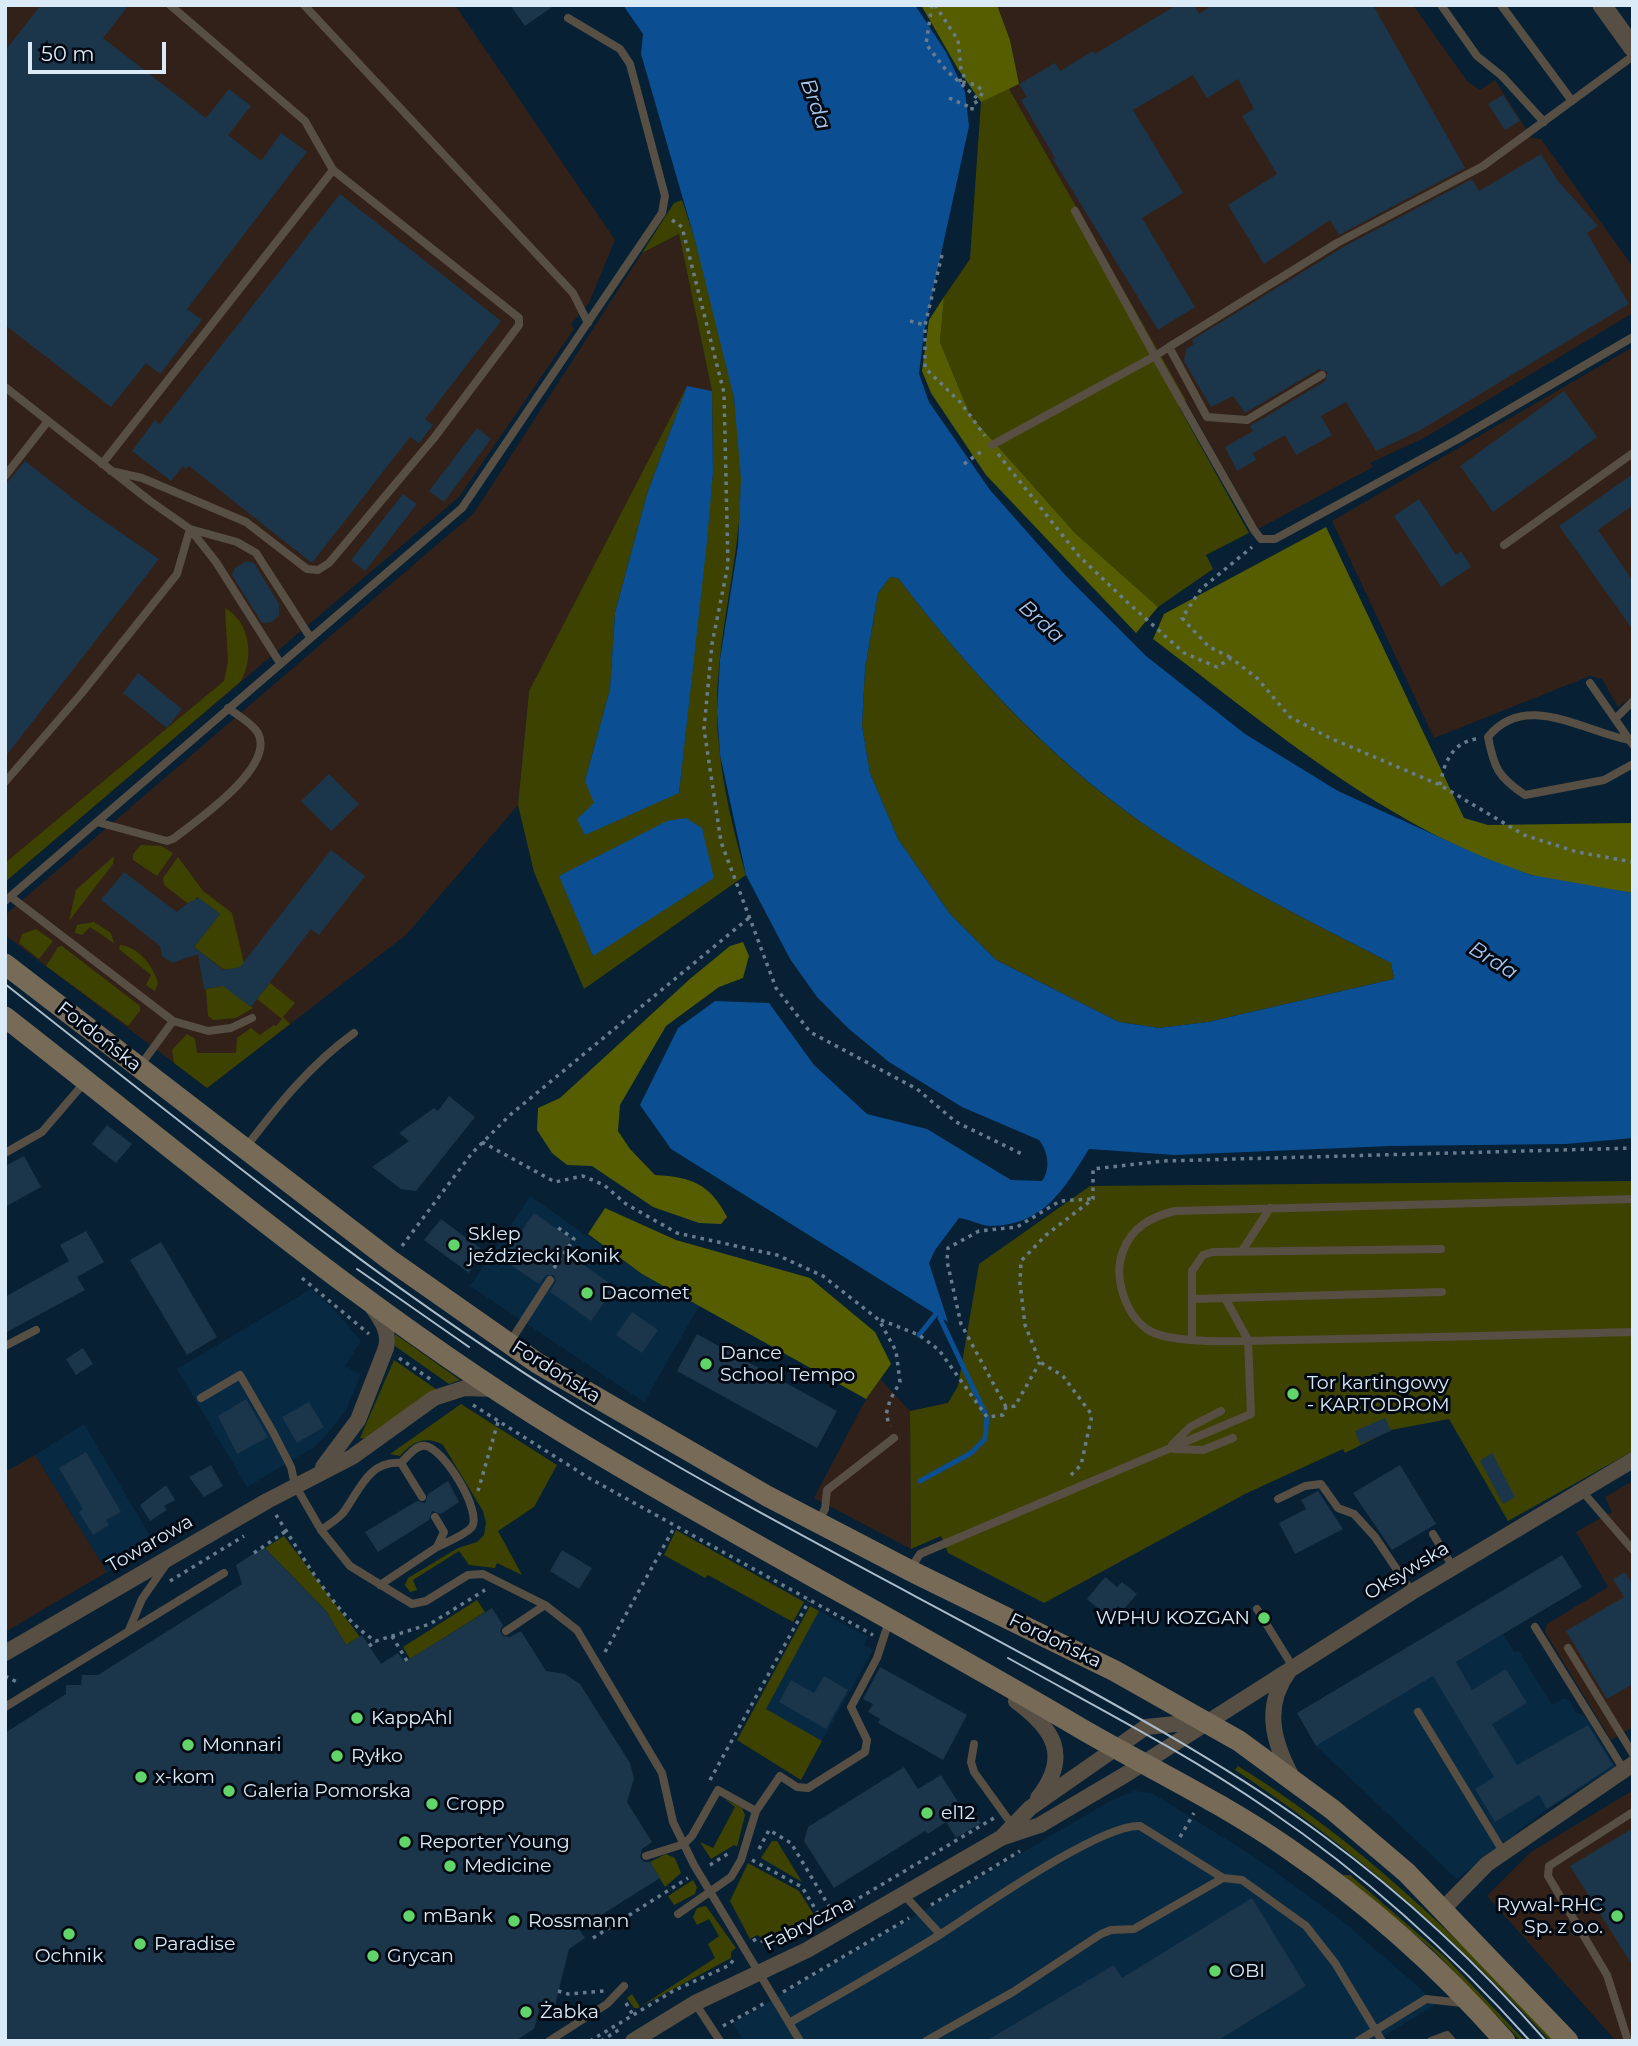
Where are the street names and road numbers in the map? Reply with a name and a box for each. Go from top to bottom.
street label: Fordońska [52,997,146,1077]
street label: Fordońska [507,1336,605,1408]
street label: Towarowa [103,1510,197,1578]
street label: Oksywska [1361,1537,1453,1605]
street label: Fordońska [1005,1609,1105,1673]
street label: Fabryczna [760,1892,858,1956]

